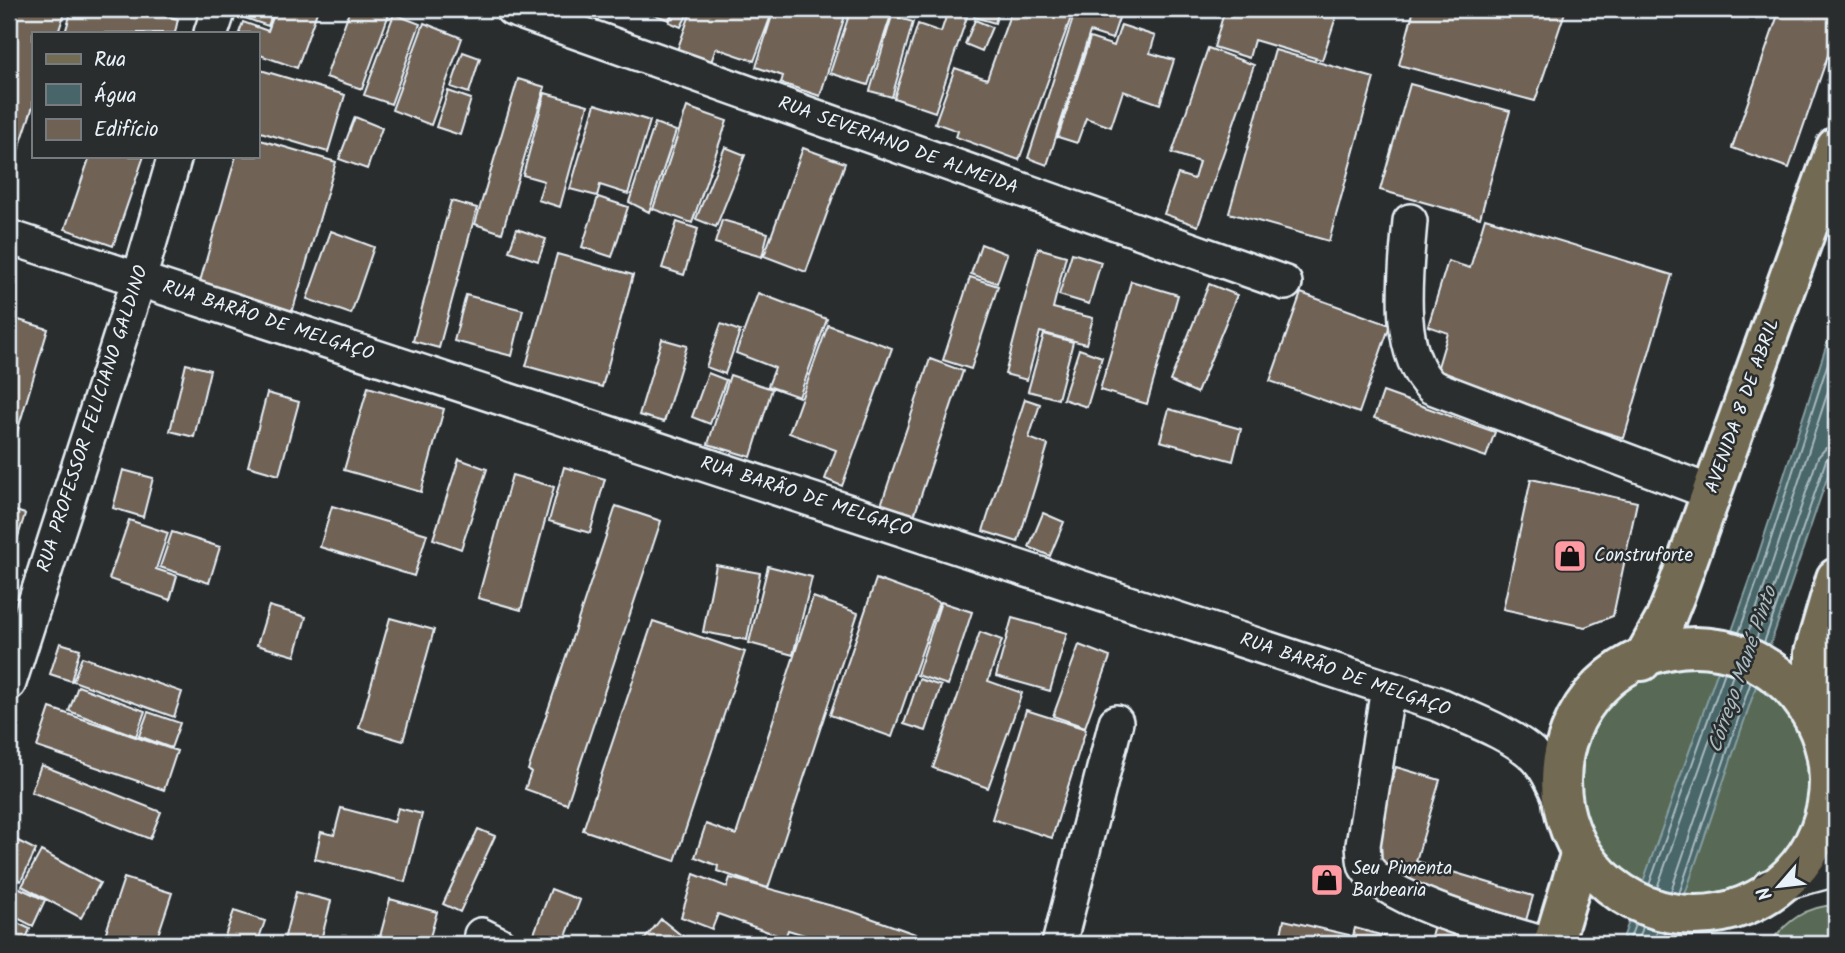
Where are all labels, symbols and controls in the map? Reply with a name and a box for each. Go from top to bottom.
legend [32,32,259,158]
text: Rua [94,44,126,77]
text: Água [94,80,137,113]
street label: RUA SEVERIANO DE ALMEIDA [774,89,1022,203]
text: Edifício [94,114,159,147]
street label: RUA PROFESSOR FELICIANO GALDINO [29,262,157,576]
street label: RUA BARÃO DE MELGAÇO [158,273,378,370]
street label: AVENIDA 8 DE ABRIL [1697,314,1789,498]
street label: RUA BARÃO DE MELGAÇO [696,449,916,546]
shop icon: Construforte [1551,537,1589,575]
place label: Construforte [1594,541,1693,571]
water label: Córrego Mané Pinto [1699,581,1787,758]
street label: RUA BARÃO DE MELGAÇO [1236,625,1455,725]
north arrow [1744,852,1814,922]
place label: Seu Pimenta Barbearia [1352,854,1452,906]
shop icon: Seu Pimenta Barbearia [1308,861,1346,899]
text: N [1750,881,1782,905]

